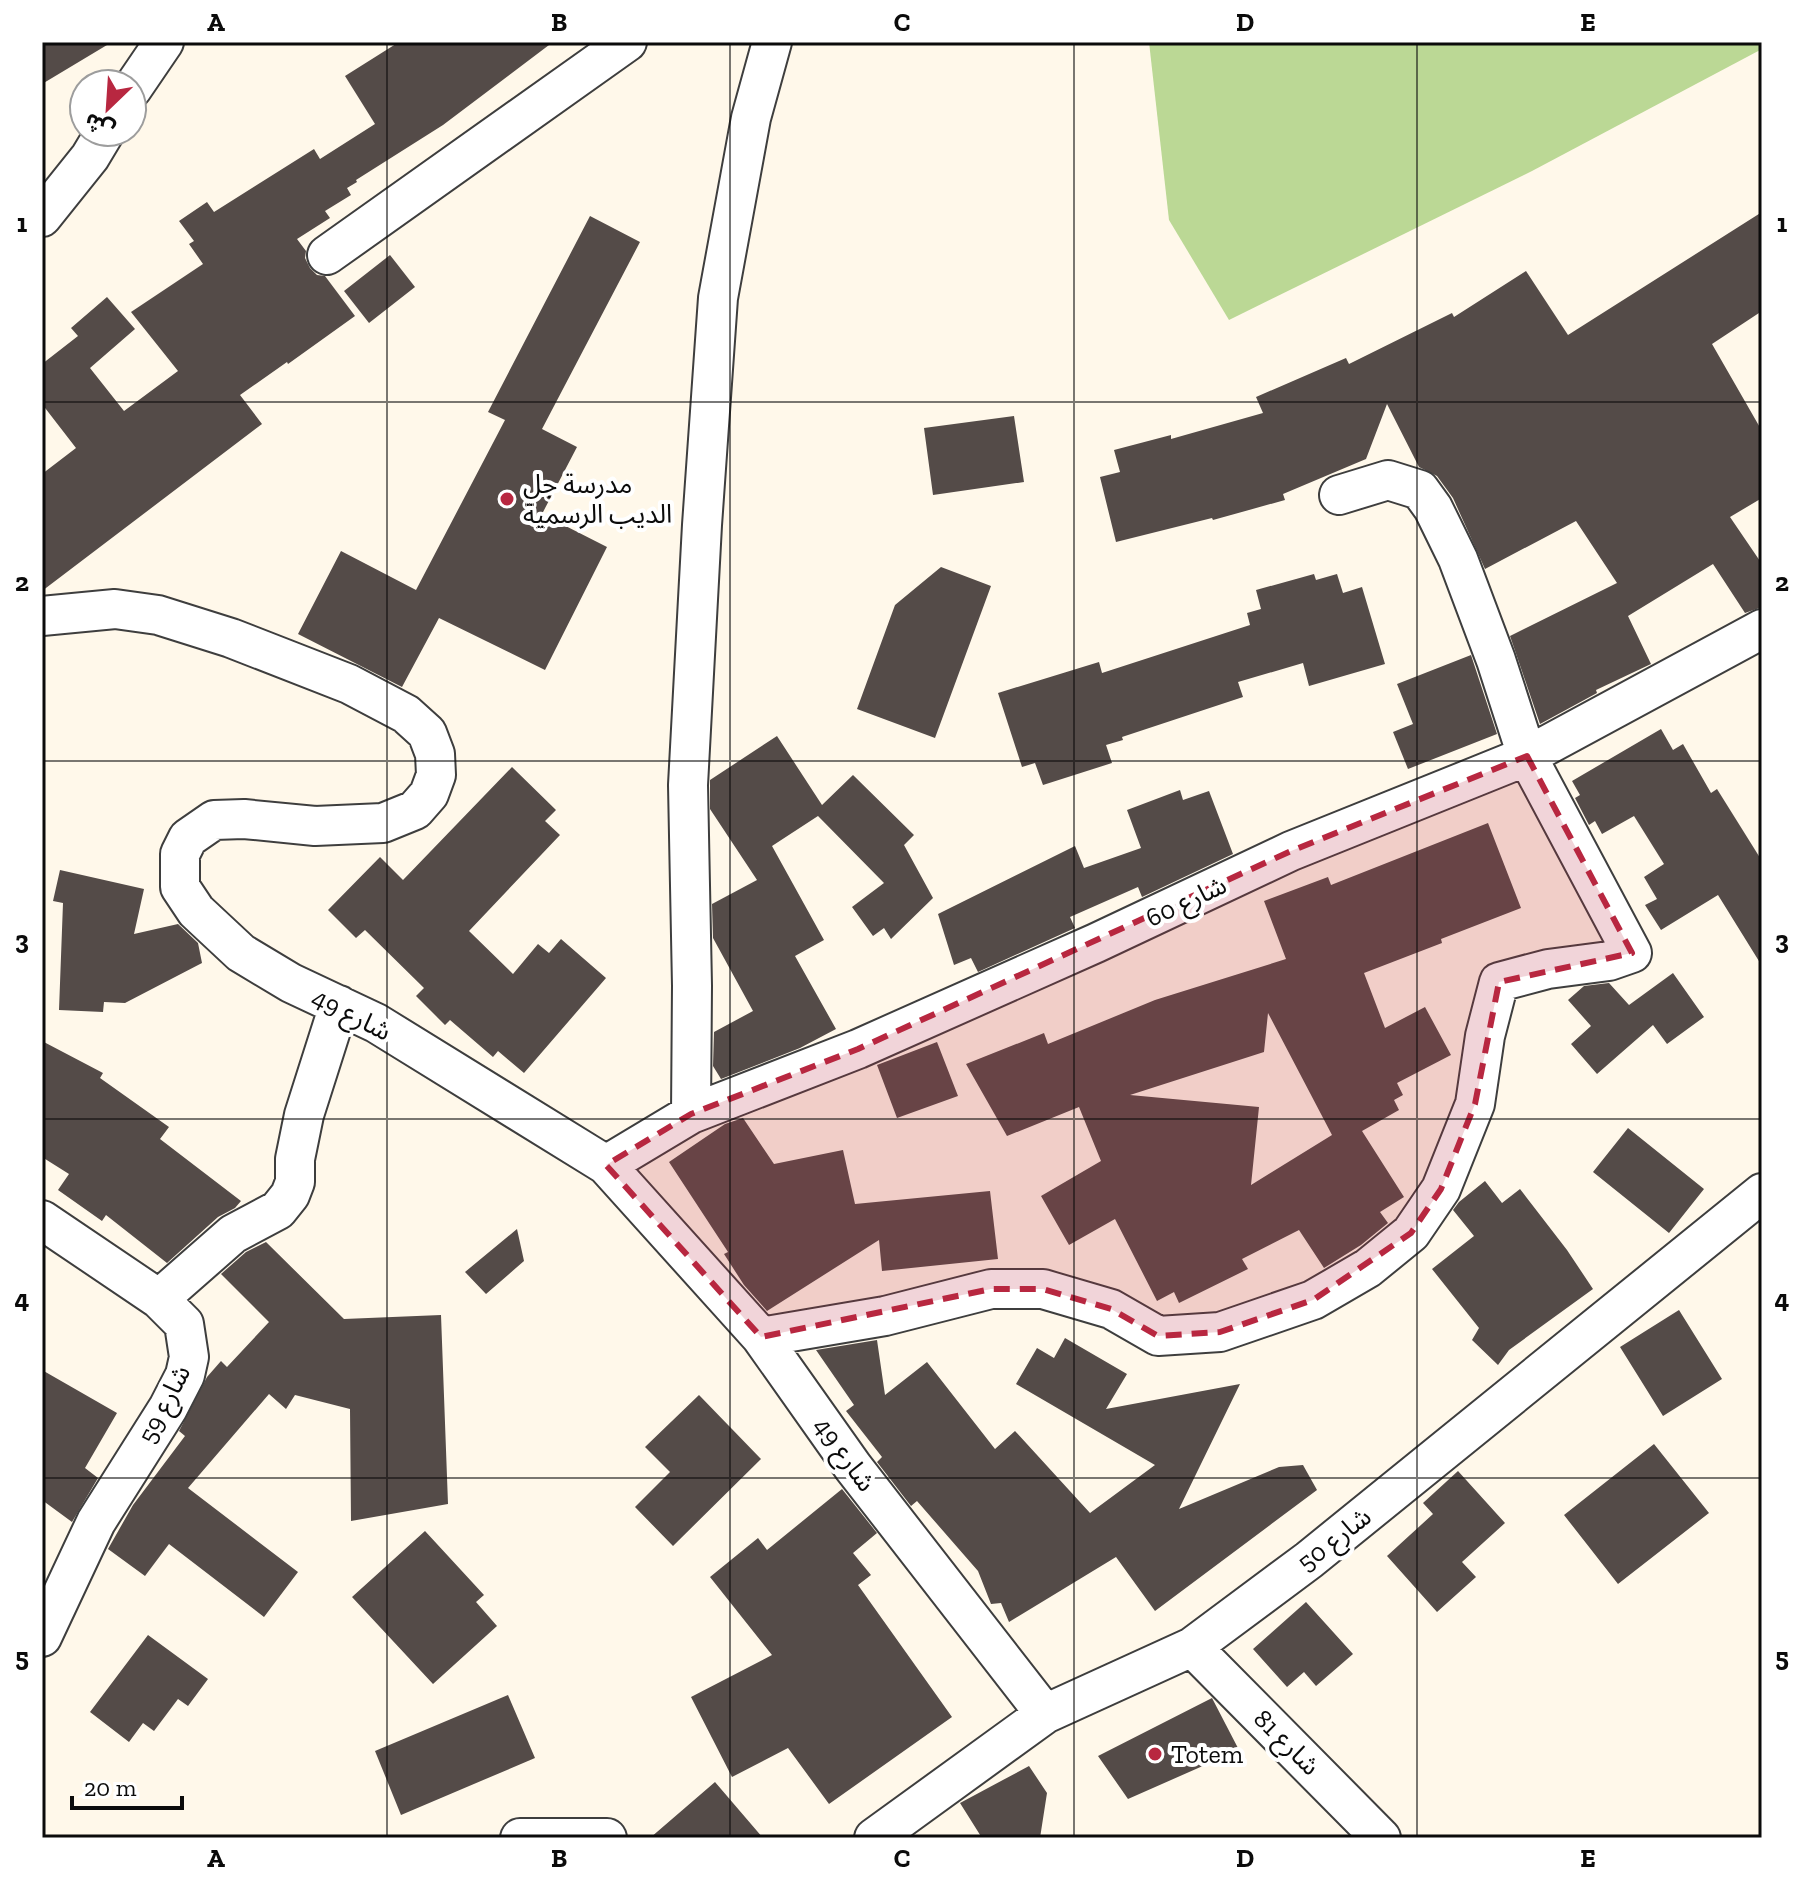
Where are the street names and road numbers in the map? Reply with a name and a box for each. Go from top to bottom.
street label: شارع 60 [1141,868,1233,936]
street label: شارع 49 [306,981,397,1050]
street label: شارع 59 [131,1359,200,1450]
street label: شارع 49 [805,1410,883,1499]
street label: شارع 50 [1291,1500,1379,1580]
street label: شارع 81 [1245,1702,1327,1784]

